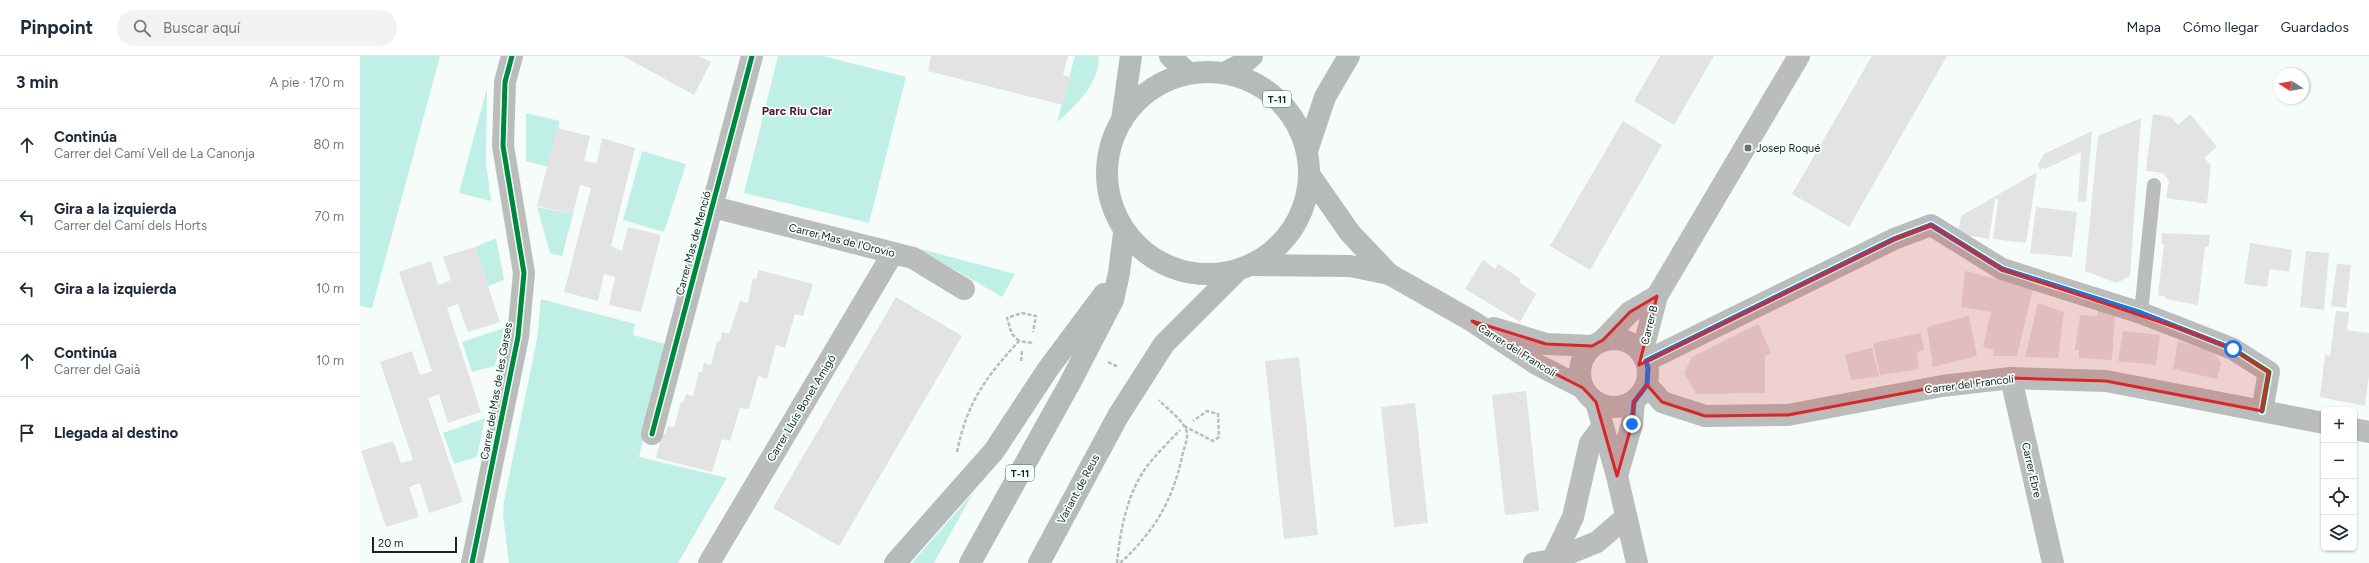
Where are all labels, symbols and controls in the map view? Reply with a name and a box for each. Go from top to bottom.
search box [117,10,397,46]
text: Pinpoint [20,16,93,39]
icon: search [131,17,153,39]
text: Buscar aquí [163,19,240,37]
text: Mapa [2126,19,2161,36]
text: Cómo llegar [2183,19,2258,36]
text: Guardados [2280,19,2349,36]
north arrow [2273,68,2309,104]
text: 3 min [16,72,58,92]
text: A pie · 170 m [270,75,344,90]
road number: T-11 [1263,91,1291,107]
district label: Parc Riu Clar [762,104,833,118]
text: Continúa [54,128,117,146]
icon: ahead [16,134,38,156]
text: 80 m [313,137,344,152]
place label: Josep Roqué [1756,142,1820,155]
marker: Josep Roqué [1743,143,1753,153]
text: Carrer del Camí Vell de La Canonja [54,146,255,161]
street label: Carrer Mas de Menció [673,189,714,297]
text: Gira a la izquierda [54,200,176,218]
icon: left [16,206,38,228]
text: 70 m [314,209,344,224]
text: Carrer del Camí dels Horts [54,218,207,233]
street label: Carrer Mas de l'Orovio [787,221,896,260]
icon: left [16,278,38,300]
text: Gira a la izquierda [54,280,176,298]
text: 10 m [316,281,344,296]
street label: Carrer B [1638,304,1661,346]
street label: Carrer del Mas de les Garses [478,321,515,461]
street label: Carrer del Francolí [1475,321,1559,380]
route start [2224,340,2242,358]
text: Continúa [54,344,117,362]
icon: ahead [16,350,38,372]
street label: Carrer Lluís Bonet Amigó [764,352,839,464]
text: 10 m [316,353,344,368]
text: Carrer del Gaià [54,362,140,377]
street label: Carrer del Francolí [1924,373,2015,396]
map controls [2321,407,2357,551]
button: + [2321,407,2357,443]
route end [1623,415,1641,433]
icon: arrive [16,422,38,444]
text: Llegada al destino [54,424,178,442]
street label: Carrer Ebre [2019,441,2044,499]
button: − [2321,443,2357,479]
street label: Variant de Reus [1055,452,1102,526]
road number: T-11 [1006,465,1034,481]
button: locate [2321,479,2357,515]
button: layers [2321,515,2357,551]
scale bar [372,535,457,554]
text: 20 m [378,537,403,550]

